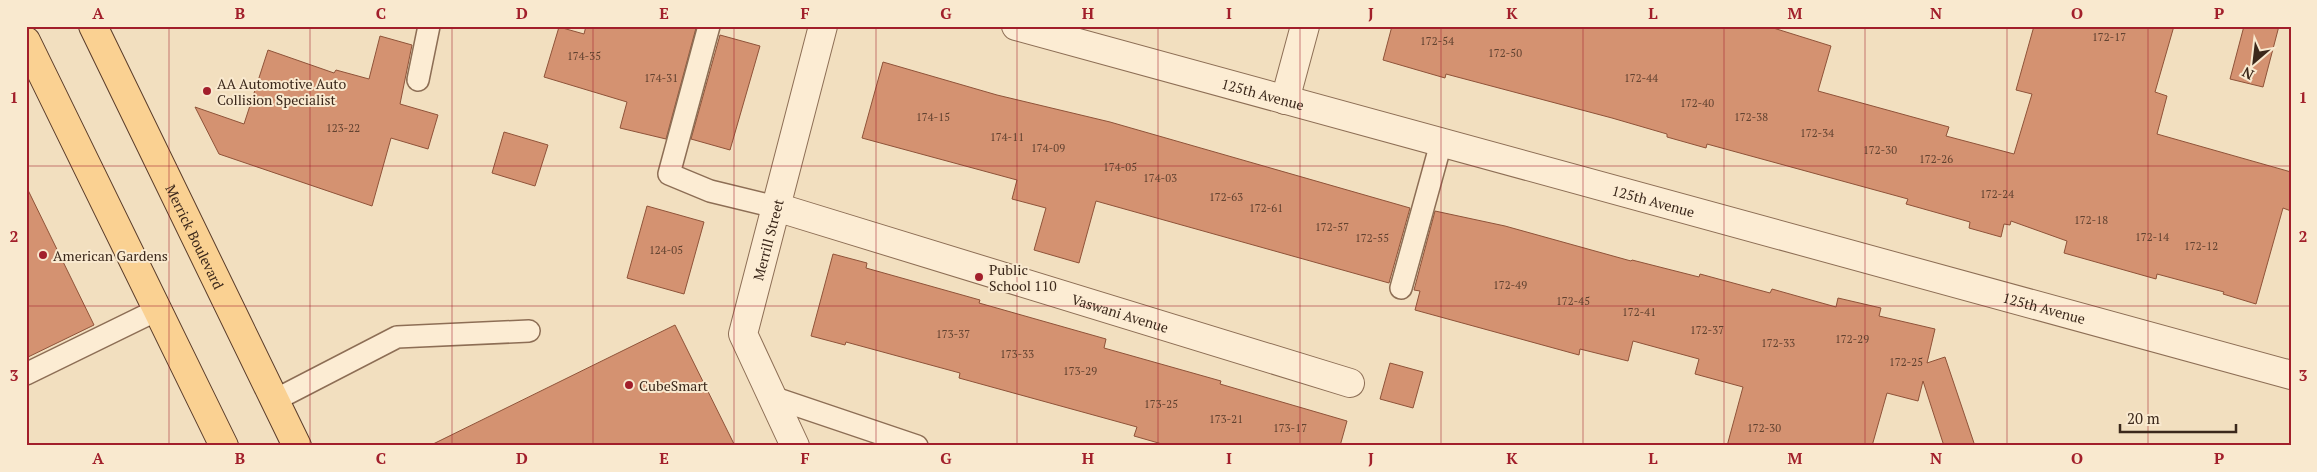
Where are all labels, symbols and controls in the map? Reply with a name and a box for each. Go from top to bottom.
text: A [92,2,104,24]
text: B [235,2,245,24]
text: C [376,2,386,24]
text: D [516,2,528,24]
text: E [659,2,669,24]
text: F [800,2,810,24]
text: G [940,2,952,24]
text: H [1082,2,1094,24]
text: I [1226,2,1232,24]
text: J [1368,2,1374,24]
text: K [1506,2,1518,24]
text: L [1648,2,1658,24]
text: M [1788,2,1803,24]
text: N [1930,2,1942,24]
text: O [2071,2,2083,24]
text: P [2214,2,2224,24]
house number: 172-17 [2092,30,2126,44]
house number: 172-54 [1420,34,1454,48]
north arrow [2230,38,2280,88]
house number: 172-50 [1488,46,1522,60]
house number: 174-35 [567,49,601,63]
text: N [2238,63,2257,85]
house number: 174-31 [644,71,678,85]
house number: 172-44 [1624,71,1658,85]
street label: 125th Avenue [1219,73,1306,114]
place label: AA Automotive Auto Collision Specialist [217,74,346,109]
marker: AA Automotive Auto Collision Specialist [201,85,213,97]
text: 1 [9,86,19,108]
text: 1 [2298,86,2308,108]
house number: 172-40 [1680,96,1714,110]
house number: 174-15 [916,110,950,124]
house number: 172-38 [1734,110,1768,124]
house number: 123-22 [326,121,360,135]
house number: 172-34 [1800,126,1834,140]
house number: 174-11 [990,130,1024,144]
house number: 174-09 [1031,141,1065,155]
house number: 172-30 [1863,143,1897,157]
house number: 172-26 [1919,152,1953,166]
house number: 174-05 [1103,160,1137,174]
house number: 174-03 [1143,171,1177,185]
street label: 125th Avenue [1610,180,1697,221]
street label: Merrick Boulevard [162,181,229,292]
house number: 172-24 [1980,187,2014,201]
house number: 172-63 [1209,190,1243,204]
street label: Merrill Street [748,196,787,282]
house number: 172-61 [1249,201,1283,215]
house number: 172-18 [2074,213,2108,227]
house number: 172-57 [1315,220,1349,234]
text: 2 [9,225,19,247]
text: 2 [2298,225,2308,247]
house number: 172-14 [2135,230,2169,244]
house number: 172-55 [1355,231,1389,245]
house number: 172-12 [2184,239,2218,253]
house number: 124-05 [649,243,683,257]
place label: American Gardens [53,246,168,265]
marker: American Gardens [37,249,49,261]
place label: Public School 110 [989,260,1057,295]
marker: Public School 110 [973,271,985,283]
house number: 172-49 [1493,278,1527,292]
street label: 125th Avenue [2001,287,2088,328]
street label: Vaswani Avenue [1069,289,1171,336]
house number: 172-45 [1556,294,1590,308]
house number: 172-41 [1622,305,1656,319]
house number: 172-37 [1690,323,1724,337]
house number: 173-37 [936,327,970,341]
house number: 172-29 [1835,332,1869,346]
house number: 172-33 [1761,336,1795,350]
house number: 173-33 [1000,347,1034,361]
house number: 172-25 [1889,355,1923,369]
text: 3 [9,364,19,386]
house number: 173-29 [1063,364,1097,378]
text: 3 [2298,364,2308,386]
place label: CubeSmart [639,376,709,395]
marker: CubeSmart [623,379,635,391]
house number: 173-25 [1144,397,1178,411]
scale bar [2120,402,2236,434]
text: 20 m [2127,408,2160,428]
house number: 173-21 [1209,412,1243,426]
house number: 173-17 [1273,421,1307,435]
house number: 172-30 [1747,421,1781,435]
text: A [92,447,104,469]
text: B [235,447,245,469]
text: C [376,447,386,469]
text: D [516,447,528,469]
text: E [659,447,669,469]
text: F [800,447,810,469]
text: G [940,447,952,469]
text: H [1082,447,1094,469]
text: I [1226,447,1232,469]
text: J [1368,447,1374,469]
text: K [1506,447,1518,469]
text: L [1648,447,1658,469]
text: M [1788,447,1803,469]
text: N [1930,447,1942,469]
text: O [2071,447,2083,469]
text: P [2214,447,2224,469]

